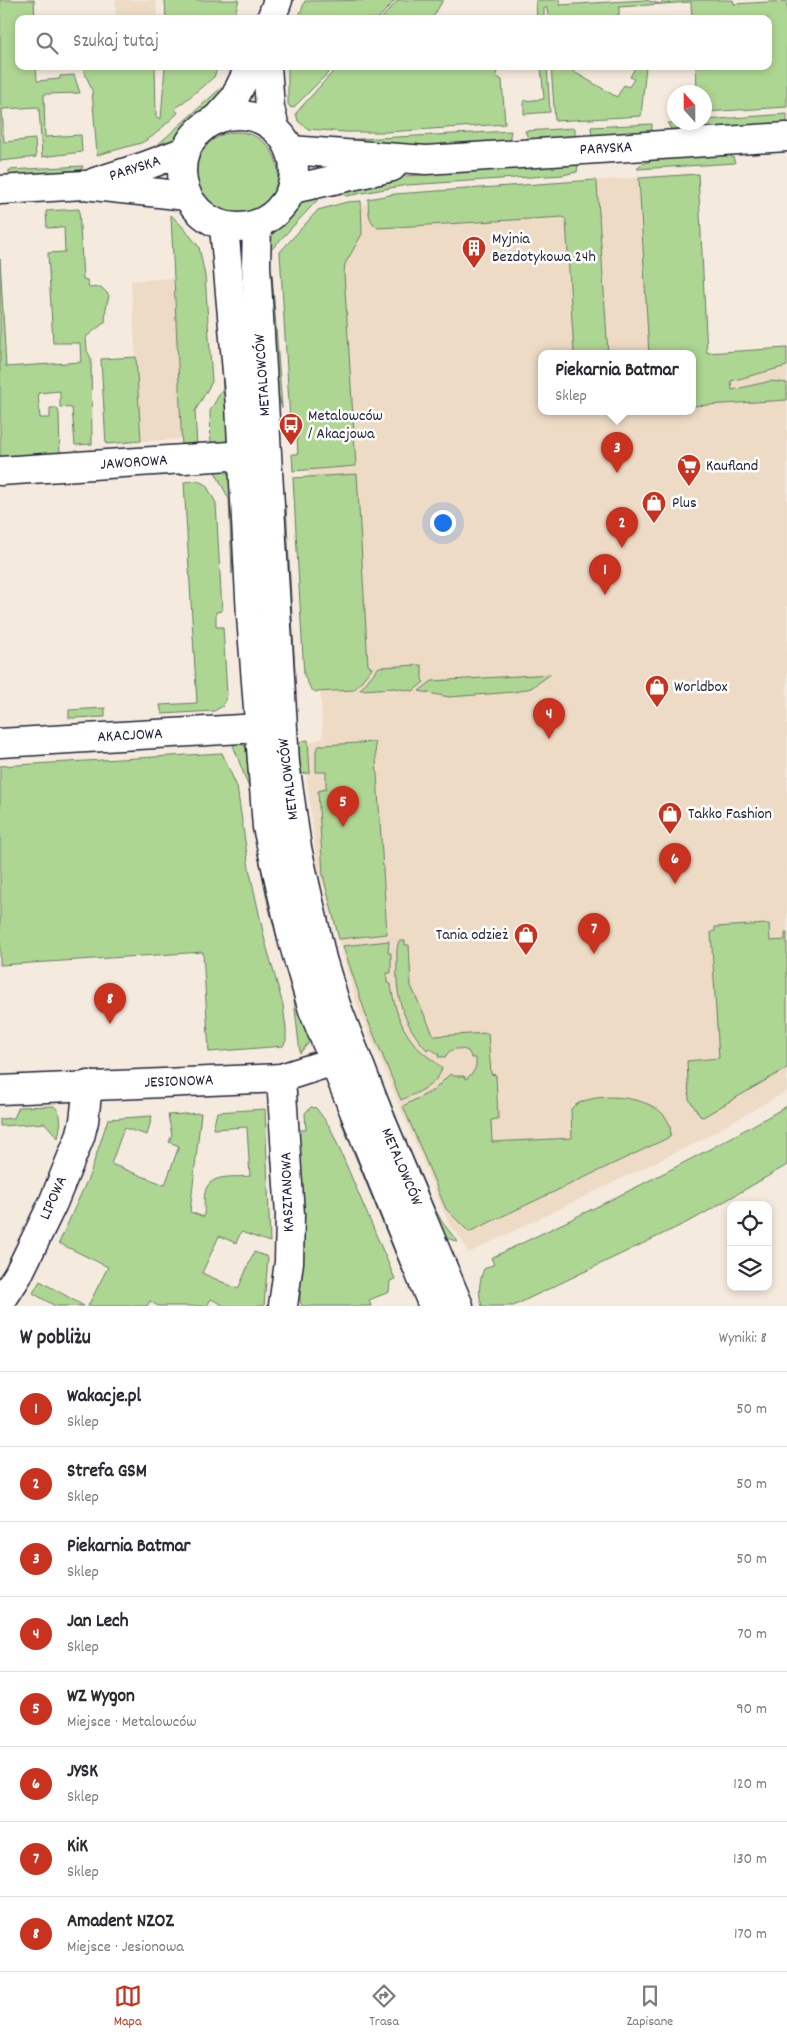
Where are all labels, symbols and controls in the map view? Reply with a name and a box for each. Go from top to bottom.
search box [15,15,772,70]
icon: search [33,29,61,57]
text: Szukaj tutaj [73,29,159,56]
north arrow [667,85,712,130]
street label: PARYSKA [579,136,633,162]
street label: PARYSKA [106,150,164,188]
place label: Myjnia Bezdotykowa 24h [492,228,596,269]
building icon: Myjnia Bezdotykowa 24h [461,235,487,269]
street label: METALOWCÓW [249,332,277,417]
popup [538,350,696,415]
text: Piekarnia Batmar [555,358,679,385]
text: Sklep [555,385,587,408]
place label: Metalowców / Akacjowa [308,405,383,446]
bus stop icon: Metalowców / Akacjowa [278,412,304,446]
pin: 3 [601,432,633,473]
street label: JAWOROWA [99,449,169,477]
supermarket icon: Kaufland [676,453,702,487]
place label: Kaufland [706,455,758,478]
shop icon: Plus [641,490,667,524]
place label: Plus [672,492,697,515]
pin: 2 [606,507,638,548]
your location [430,510,456,536]
pin: 1 [589,554,621,595]
shop icon: Worldbox [644,674,670,708]
place label: Worldbox [674,676,728,699]
pin: 4 [533,698,565,739]
street label: AKACJOWA [97,723,164,749]
street label: METALOWCÓW [272,736,305,821]
pin: 5 [327,786,359,827]
shop icon: Takko Fashion [657,801,683,835]
place label: Takko Fashion [688,803,772,826]
pin: 6 [659,843,691,884]
pin: 7 [578,913,610,954]
shop icon: Tania odzież [513,922,539,956]
place label: Tania odzież [436,924,508,947]
pin: 8 [94,983,126,1024]
street label: JESIONOWA [144,1069,214,1095]
street label: METALOWCÓW [374,1125,428,1210]
street label: KASZTANOWA [275,1151,301,1233]
street label: LIPOWA [34,1172,74,1224]
map controls [727,1201,772,1291]
button: locate [727,1201,772,1246]
button: layers [727,1246,772,1291]
text: W pobliżu [20,1324,91,1354]
text: Wyniki: 8 [719,1327,767,1350]
text: Wakacje.pl [67,1384,141,1411]
text: 1 [34,1398,38,1421]
text: 50 m [736,1398,767,1421]
text: Sklep [67,1411,99,1434]
text: Strefa GSM [67,1459,147,1486]
text: 2 [33,1473,40,1496]
text: 50 m [736,1473,767,1496]
text: Sklep [67,1486,99,1509]
text: Piekarnia Batmar [67,1534,191,1561]
text: 3 [32,1548,40,1571]
text: 50 m [736,1548,767,1571]
text: Sklep [67,1561,99,1584]
text: Jan Lech [67,1609,128,1636]
text: 4 [33,1623,39,1646]
text: 70 m [737,1623,767,1646]
text: Sklep [67,1636,99,1659]
text: WZ Wygon [67,1684,135,1711]
text: 5 [32,1698,40,1721]
text: 90 m [736,1698,767,1721]
text: Miejsce · Metalowców [67,1711,197,1734]
text: JYSK [67,1759,98,1786]
text: 6 [32,1773,40,1796]
text: 120 m [733,1773,767,1796]
text: Sklep [67,1786,99,1809]
text: KiK [67,1834,88,1861]
text: 7 [33,1848,39,1871]
text: 130 m [733,1848,767,1871]
text: Sklep [67,1861,99,1884]
text: Amadent NZOZ [67,1909,174,1936]
text: 8 [33,1923,39,1946]
text: 170 m [734,1923,767,1946]
text: Miejsce · Jesionowa [67,1936,184,1959]
tab: Mapa [114,1982,142,2032]
tab: Trasa [369,1982,399,2032]
tab: Zapisane [626,1982,673,2032]

